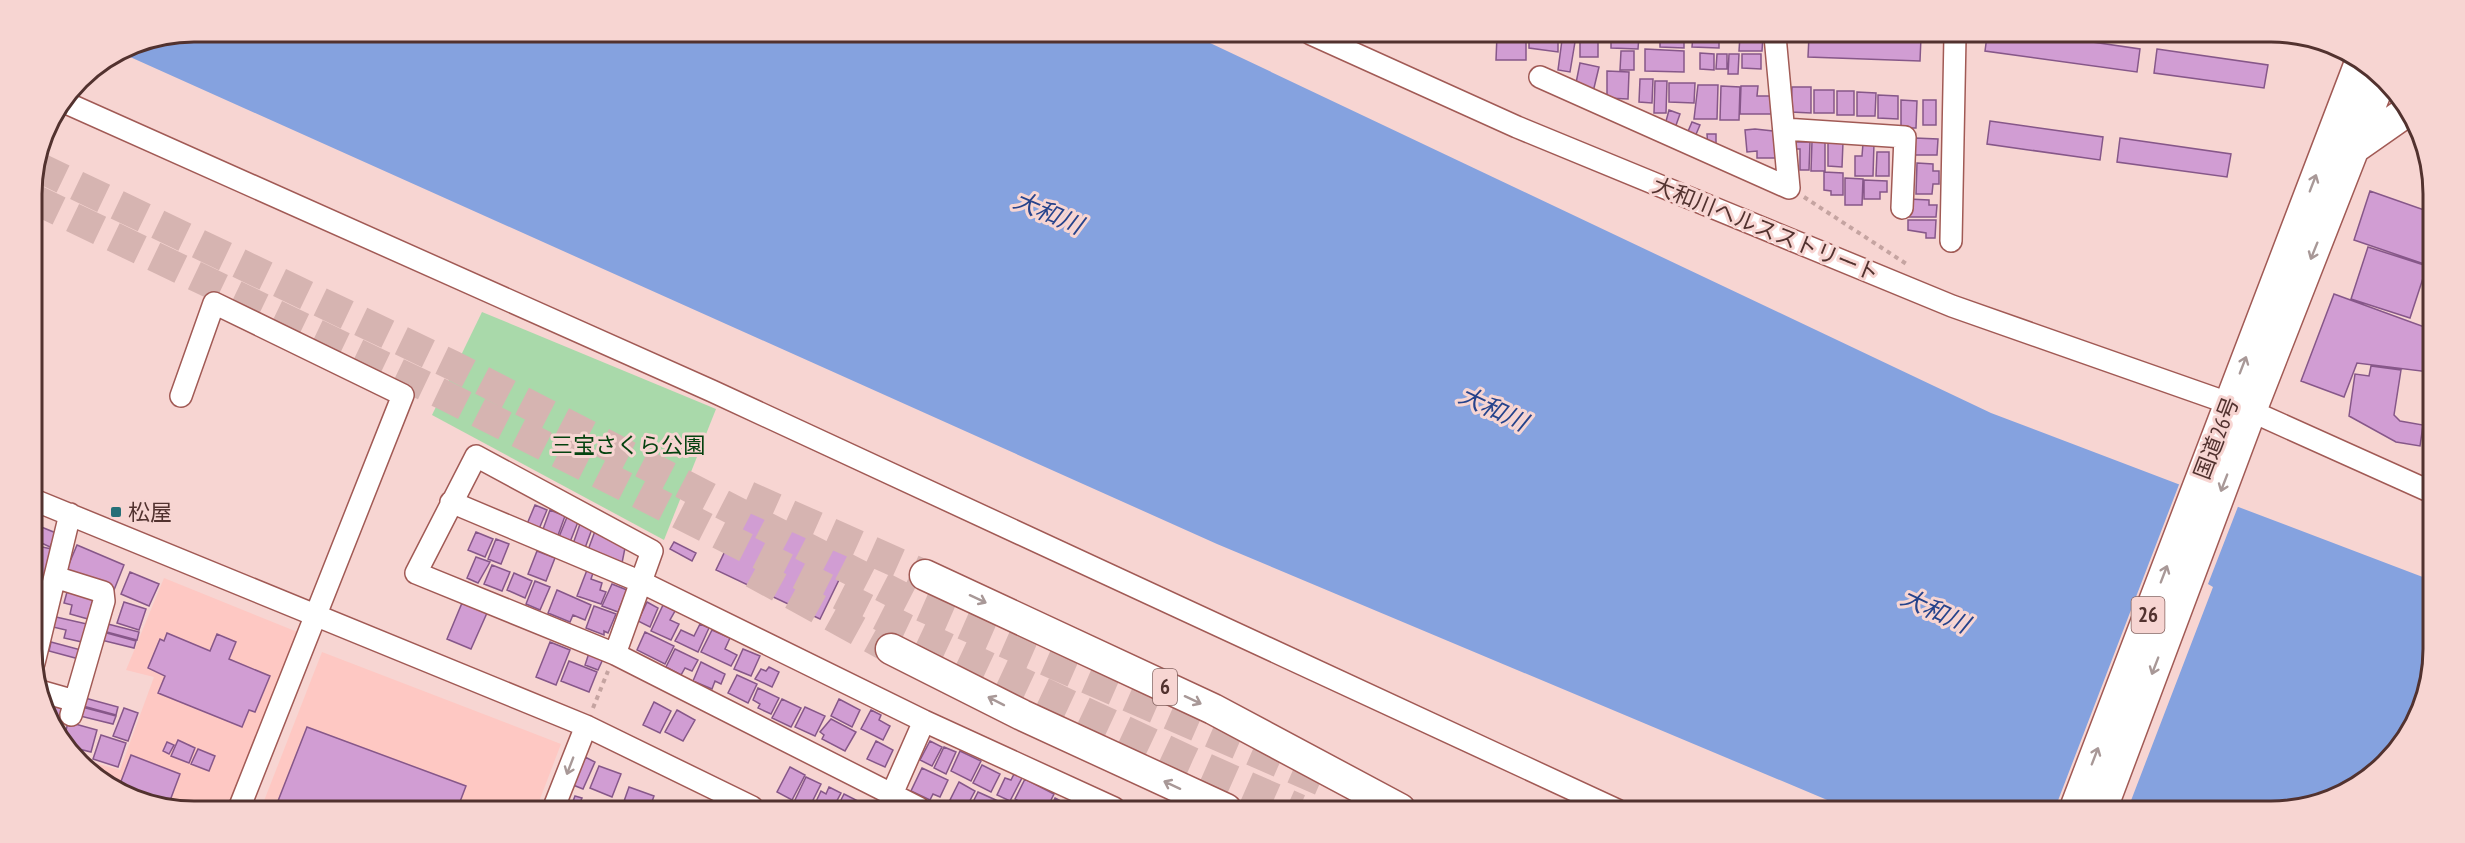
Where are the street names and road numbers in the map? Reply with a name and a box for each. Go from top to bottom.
street label: 大和川ヘルスストリート [1649,171,1883,287]
street label: 国道26号 [2188,393,2244,483]
road number: 26 [2132,597,2164,633]
road number: 6 [1153,669,1177,705]

